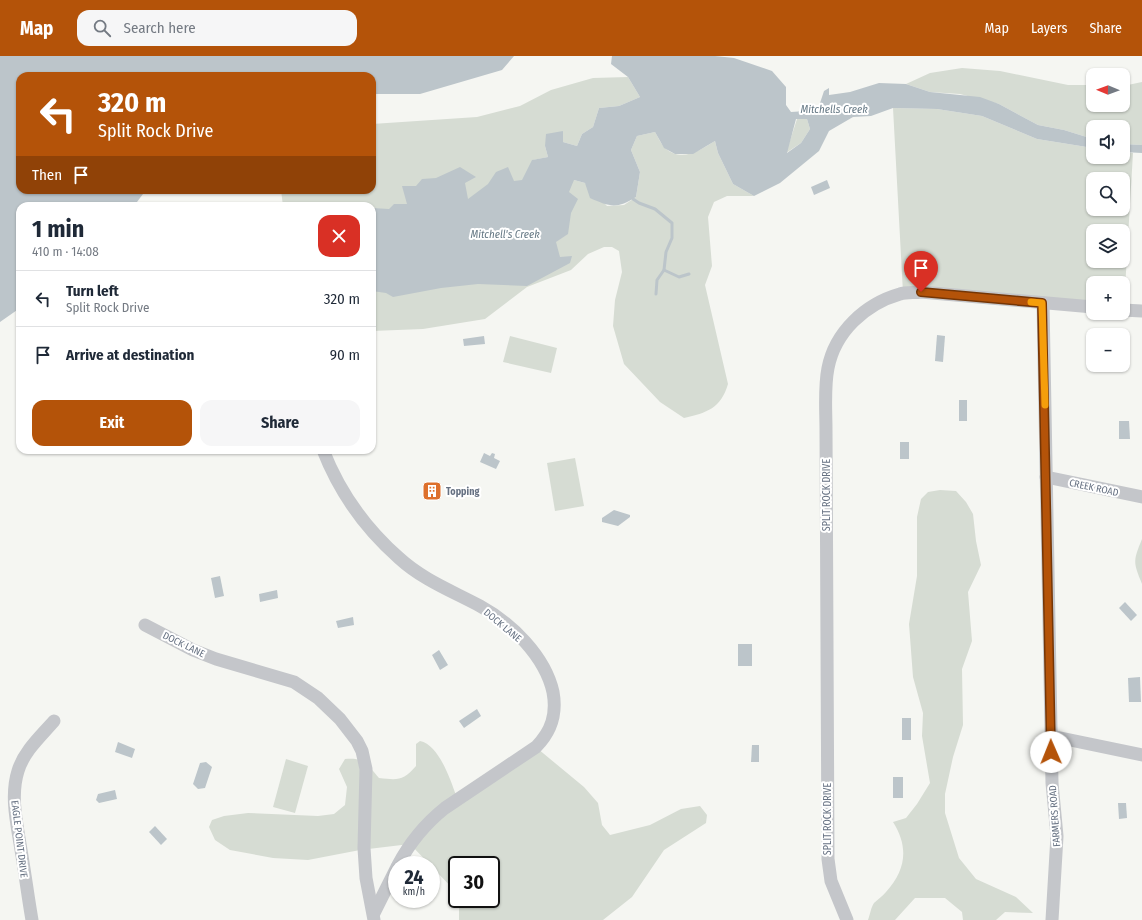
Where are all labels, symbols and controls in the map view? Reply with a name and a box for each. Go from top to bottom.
search box [77,10,357,46]
text: Map [20,17,53,40]
icon: search [91,17,113,39]
text: Search here [123,19,196,37]
text: Map [985,20,1009,37]
text: Layers [1031,20,1067,37]
text: Share [1089,20,1122,37]
north arrow [1086,68,1130,112]
map controls [1086,68,1130,372]
text: 320 m [98,86,166,119]
icon: left [32,88,84,140]
water label: Mitchells Creek [800,103,868,116]
text: Split Rock Drive [98,120,213,142]
button: sound [1086,120,1130,164]
icon: arrive [70,164,92,186]
text: Then [32,166,62,184]
button: search [1086,172,1130,216]
text: 1 min [32,215,84,243]
button: close [318,215,360,257]
button: layers [1086,224,1130,268]
water label: Mitchell's Creek [470,228,540,241]
text: 410 m · 14:08 [32,244,99,259]
pin [904,251,938,292]
icon: arrive [910,257,932,279]
button: + [1086,276,1130,320]
text: Turn left [66,282,119,300]
icon: left [32,288,54,310]
text: 320 m [324,290,360,308]
text: Split Rock Drive [66,300,149,315]
button: − [1086,328,1130,372]
icon: arrive [32,344,54,366]
text: Arrive at destination [66,346,194,364]
text: 90 m [330,346,360,364]
button: Exit [32,400,192,446]
button: Share [200,400,360,446]
street label: SPLIT ROCK DRIVE [821,459,833,531]
street label: CREEK ROAD [1068,477,1120,499]
building icon: Topping [421,480,443,502]
place label: Topping [446,486,479,498]
street label: DOCK LANE [481,607,524,645]
street label: DOCK LANE [161,630,207,660]
position arrow [1030,731,1072,773]
street label: SPLIT ROCK DRIVE [822,783,834,855]
street label: FARMERS ROAD [1047,785,1063,847]
street label: EAGLE POINT DRIVE [8,800,30,879]
speed limit sign: 30 [448,856,500,908]
text: 24 [404,865,424,889]
text: km/h [403,886,425,898]

